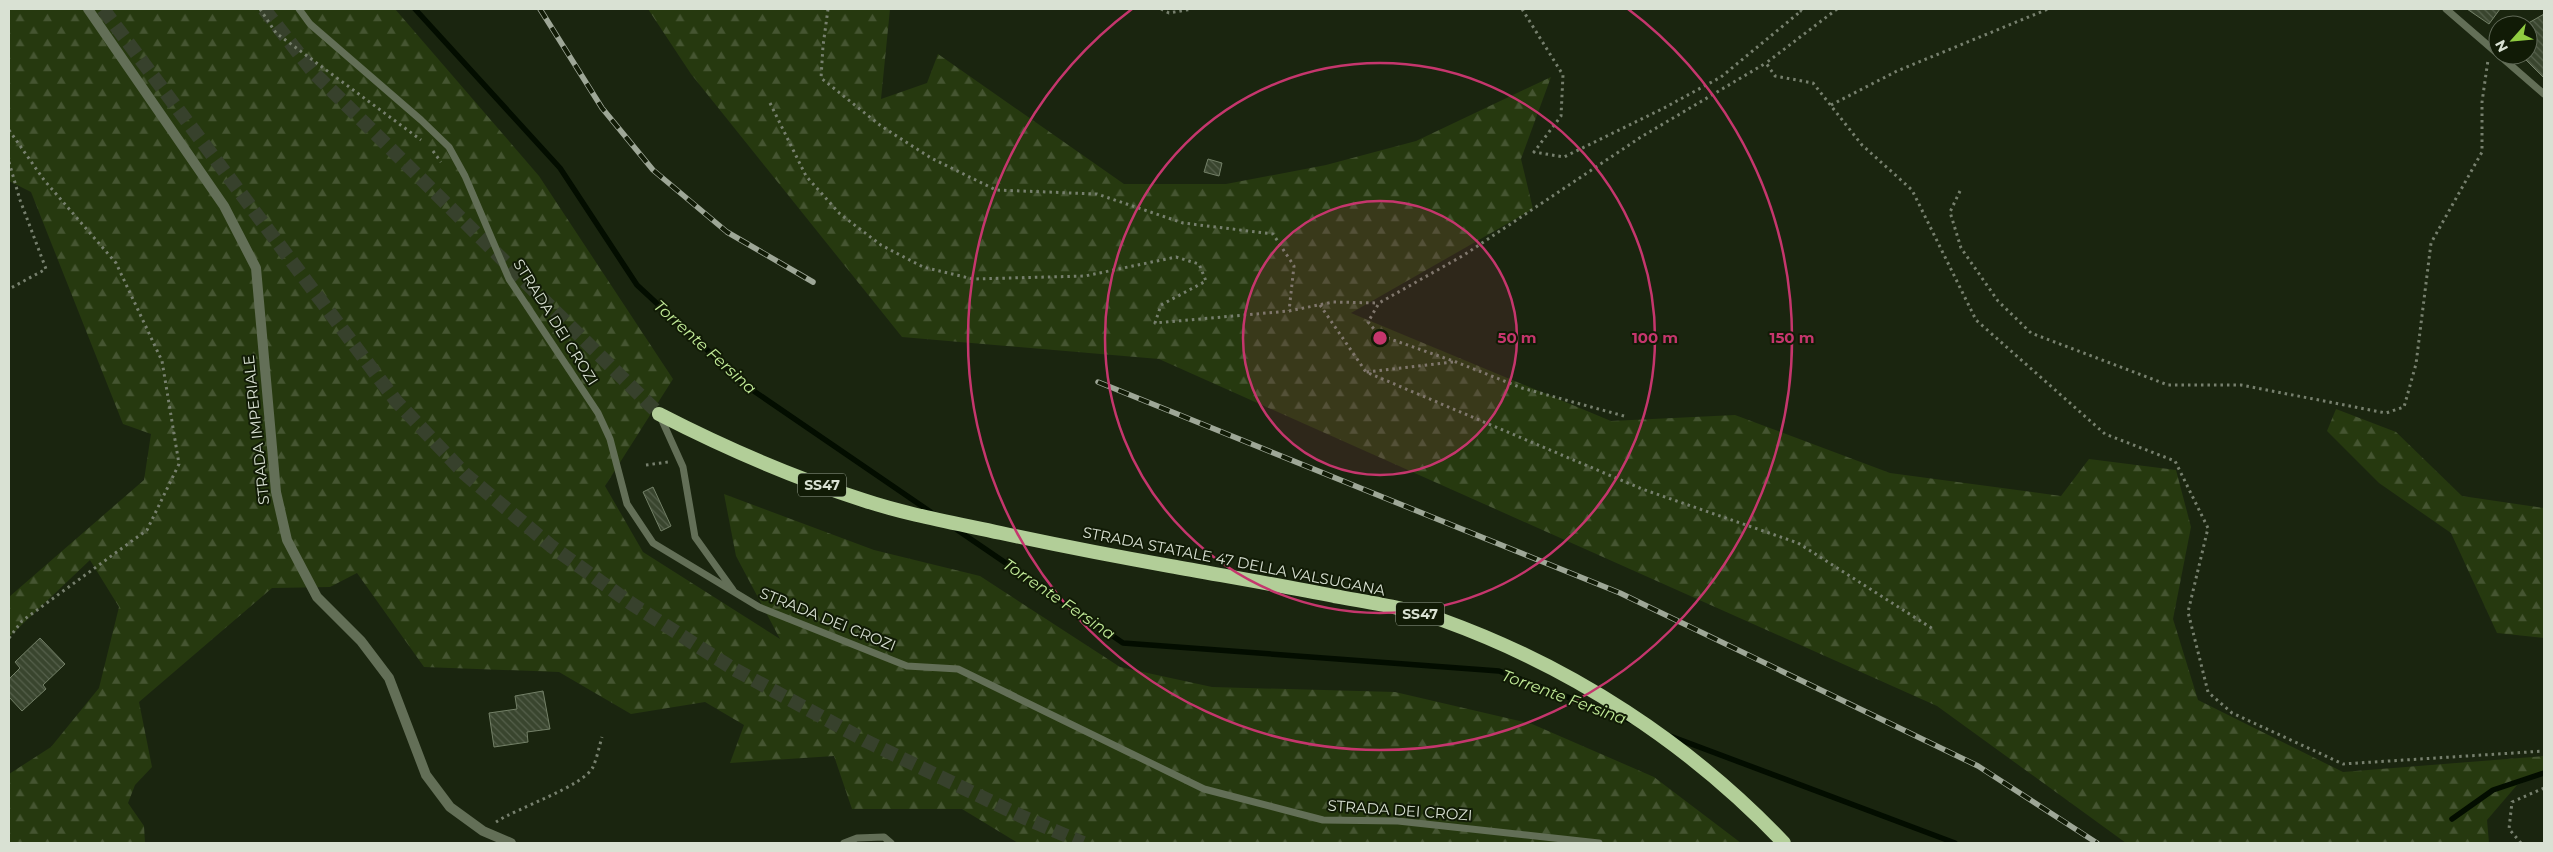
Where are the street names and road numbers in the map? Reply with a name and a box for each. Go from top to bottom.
street label: STRADA DEI CROZI [509,255,603,389]
street label: STRADA IMPERIALE [239,354,273,506]
road number: SS47 [798,474,846,496]
street label: STRADA STATALE 47 DELLA VALSUGANA [1081,522,1387,600]
street label: STRADA DEI CROZI [757,583,899,655]
road number: SS47 [1396,602,1444,626]
street label: STRADA DEI CROZI [1327,795,1473,825]

